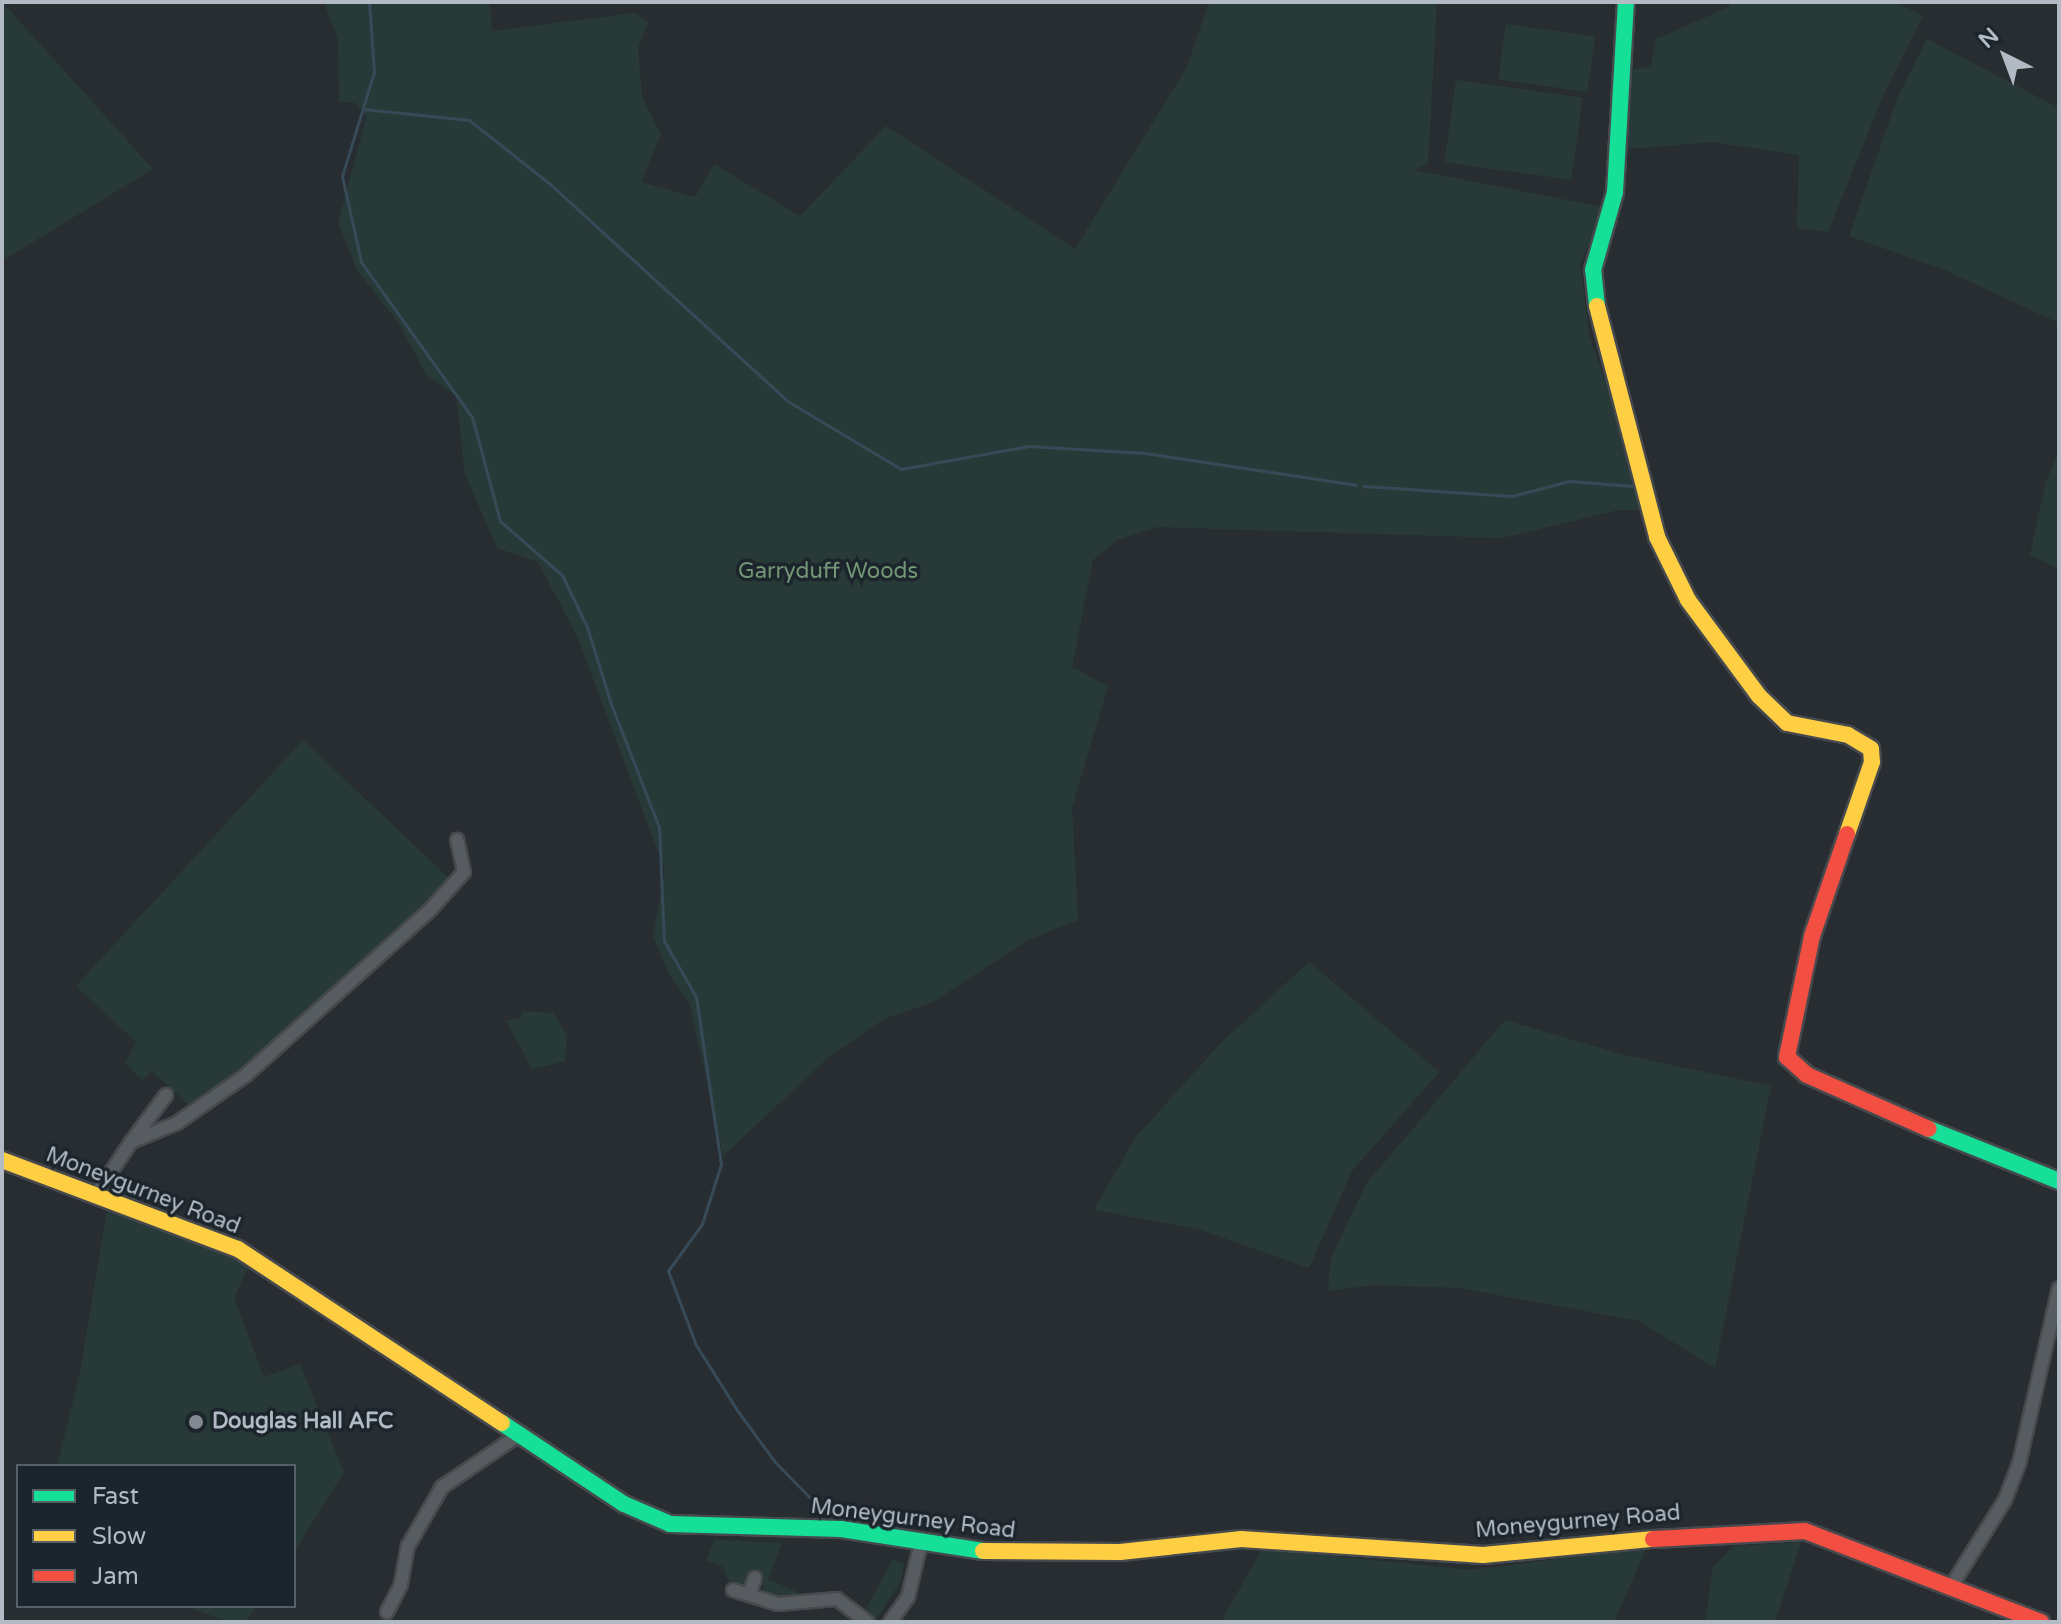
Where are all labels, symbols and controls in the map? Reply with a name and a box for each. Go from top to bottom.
north arrow [1965,16,2045,96]
text: N [1974,23,2004,54]
park label: Garryduff Woods [738,559,918,585]
street label: Moneygurney Road [42,1142,244,1240]
place label: Douglas Hall AFC [212,1409,393,1435]
marker: Douglas Hall AFC [187,1413,205,1431]
legend [16,1464,296,1608]
text: Fast [92,1482,139,1511]
street label: Moneygurney Road [809,1493,1017,1545]
street label: Moneygurney Road [1474,1500,1682,1544]
text: Slow [92,1522,146,1551]
text: Jam [92,1562,139,1591]

